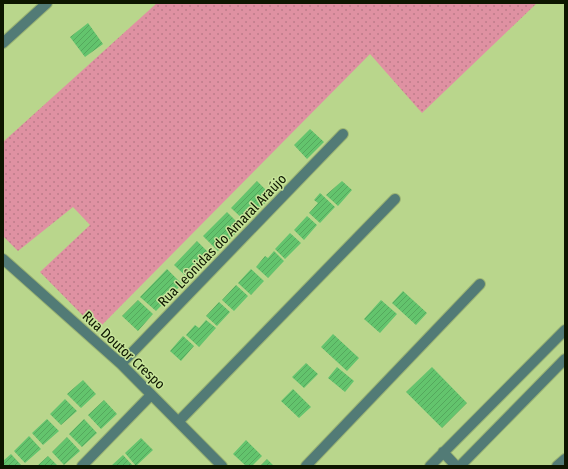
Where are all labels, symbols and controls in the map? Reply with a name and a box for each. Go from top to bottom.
street label: Rua Leônidas do Amaral Araújo [154,170,290,310]
street label: Rua Doutor Crespo [79,308,169,393]

